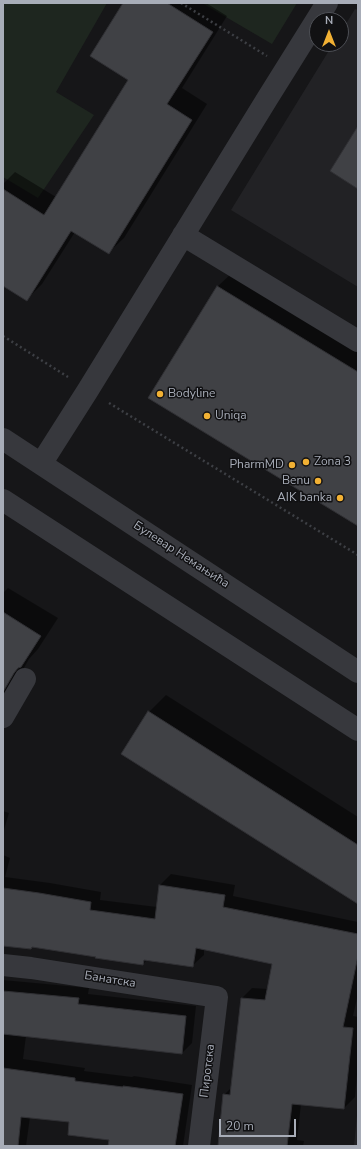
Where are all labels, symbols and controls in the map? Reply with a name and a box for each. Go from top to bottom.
north arrow [309,12,349,52]
text: N [325,13,333,28]
place label: Bodyline [168,387,215,401]
marker: Bodyline [155,389,165,399]
place label: Uniqa [215,409,247,423]
marker: Uniqa [202,411,212,421]
place label: Zona 3 [314,455,351,469]
marker: Zona 3 [301,457,311,467]
place label: PharmMD [229,458,284,472]
marker: PharmMD [287,460,297,470]
place label: Benu [282,474,310,488]
marker: Benu [313,476,323,486]
place label: AIK banka [277,491,332,505]
marker: AIK banka [335,493,345,503]
street label: Булевар Немањића [130,519,232,591]
street label: Банатска [83,969,137,991]
street label: Пиротска [198,1043,218,1099]
scale bar [221,1111,298,1137]
text: 20 m [226,1118,254,1134]

